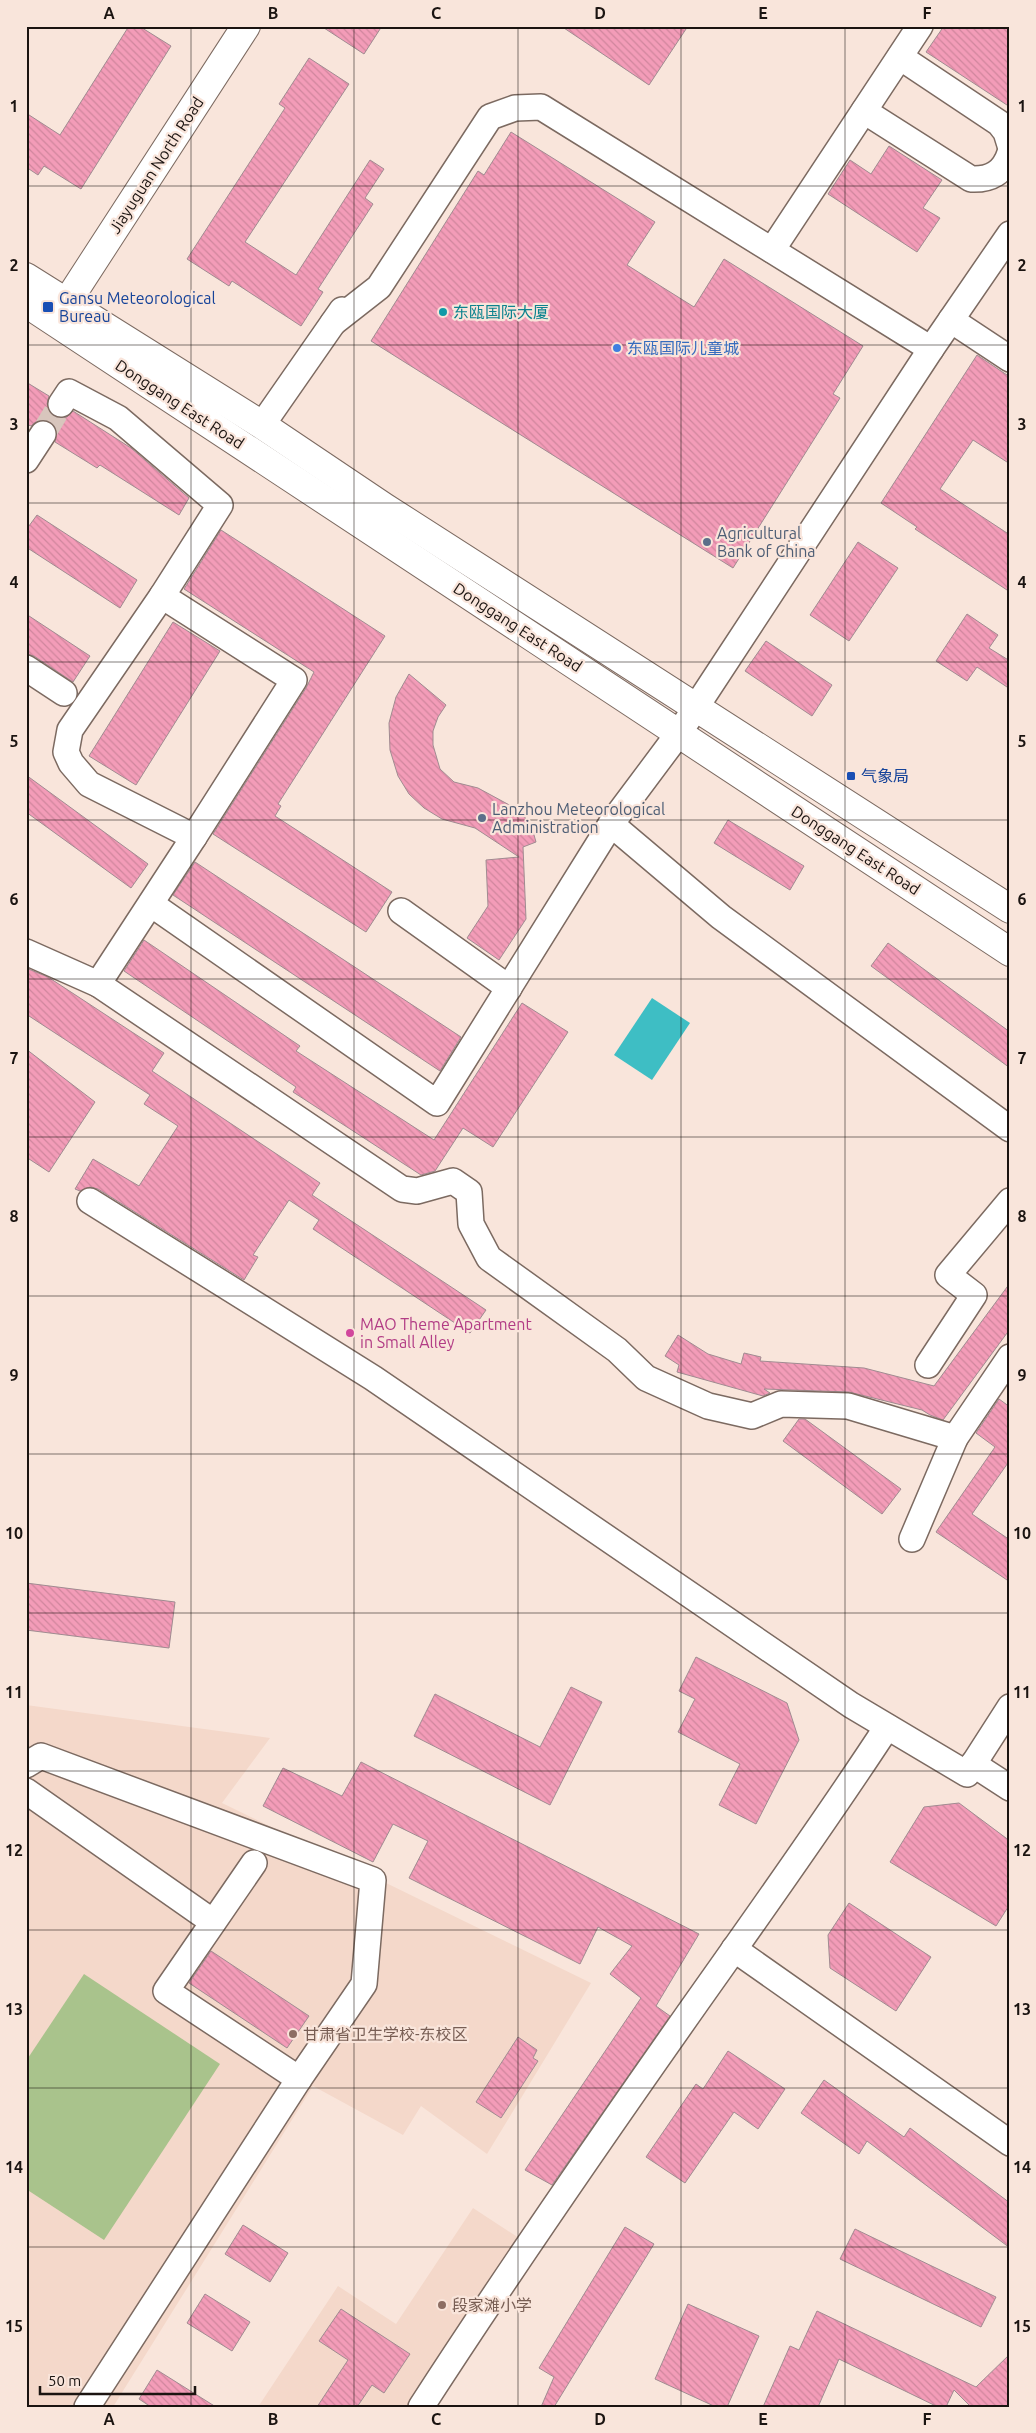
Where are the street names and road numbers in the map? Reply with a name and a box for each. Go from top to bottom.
street label: Jiayuguan North Road [105,93,207,237]
street label: Donggang East Road [112,356,248,452]
street label: Donggang East Road [450,579,586,675]
street label: Donggang East Road [788,802,924,898]

